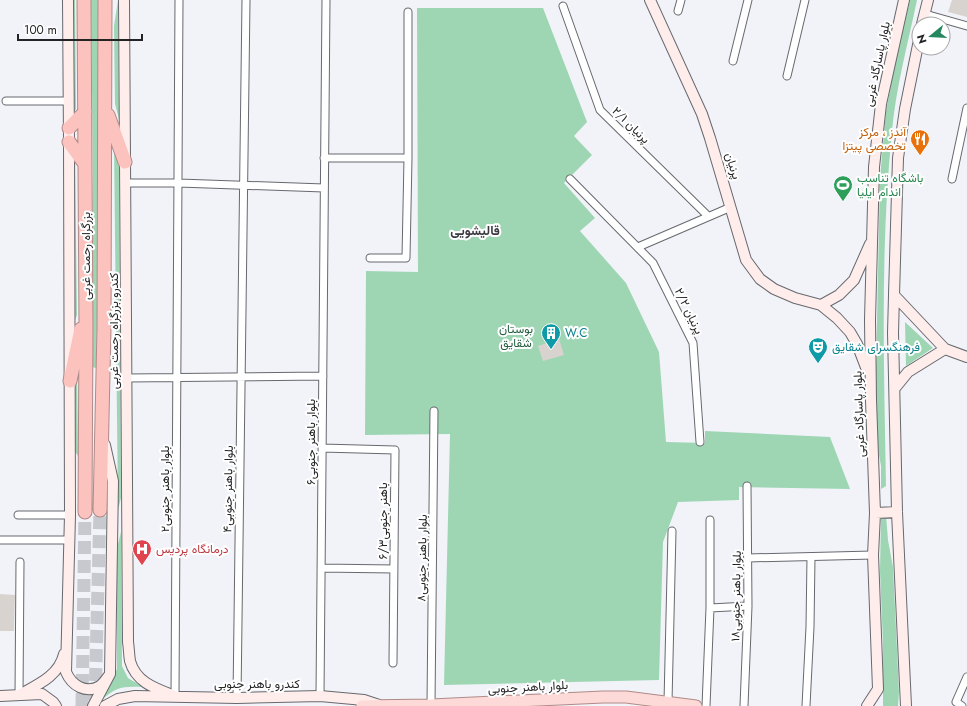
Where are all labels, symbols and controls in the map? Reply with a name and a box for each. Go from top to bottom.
scale bar [18,16,142,42]
north arrow [911,16,951,56]
street label: بلوار پاسارگاد غربی [859,20,895,108]
text: 100 m [24,21,57,39]
text: N [913,32,930,46]
street label: پرنیان ۲/۱ [608,102,654,148]
place label: آندز ، مرکز تخصصی پیتزا [842,123,907,155]
restaurant icon: آندز ، مرکز تخصصی پیتزا [909,128,931,156]
street label: پرنیان [720,150,746,182]
place label: باشگاه تناسب اندام ایلیا [857,169,923,201]
sports icon: باشگاه تناسب اندام ایلیا [832,174,854,202]
street label: بزرگراه رحمت غربی [77,212,95,300]
district label: قالیشویی [450,221,500,240]
street label: کندرو بزرگراه رحمت غربی [105,273,123,389]
street label: پرنیان ۲/۲ [670,285,708,337]
park label: بوستان شقایق [499,320,533,352]
building icon: W.C [540,322,562,350]
place label: W.C [565,324,588,342]
theatre icon: فرهنگسرای شقایق [807,336,829,364]
place label: فرهنگسرای شقایق [832,338,920,356]
street label: بلوار پاسارگاد غربی [848,370,870,458]
street label: بلوار باهنر جنوبی۶ [302,399,320,485]
street label: بلوار باهنر جنوبی۴ [218,445,238,533]
street label: بلوار باهنر جنوبی۲ [156,446,174,532]
street label: ۶/۳باهنر جنوبی [374,482,392,560]
street label: ۸بلوار باهنر جنوبی [412,514,432,602]
hospital icon: درمانگاه پردیس [131,538,153,566]
place label: درمانگاه پردیس [156,540,229,558]
street label: ۱۸بلوار باهنر جنوبی [726,550,746,642]
street label: کندرو باهنر جنوبی [214,675,300,693]
street label: بلوار باهنر جنوبی [487,676,569,698]

